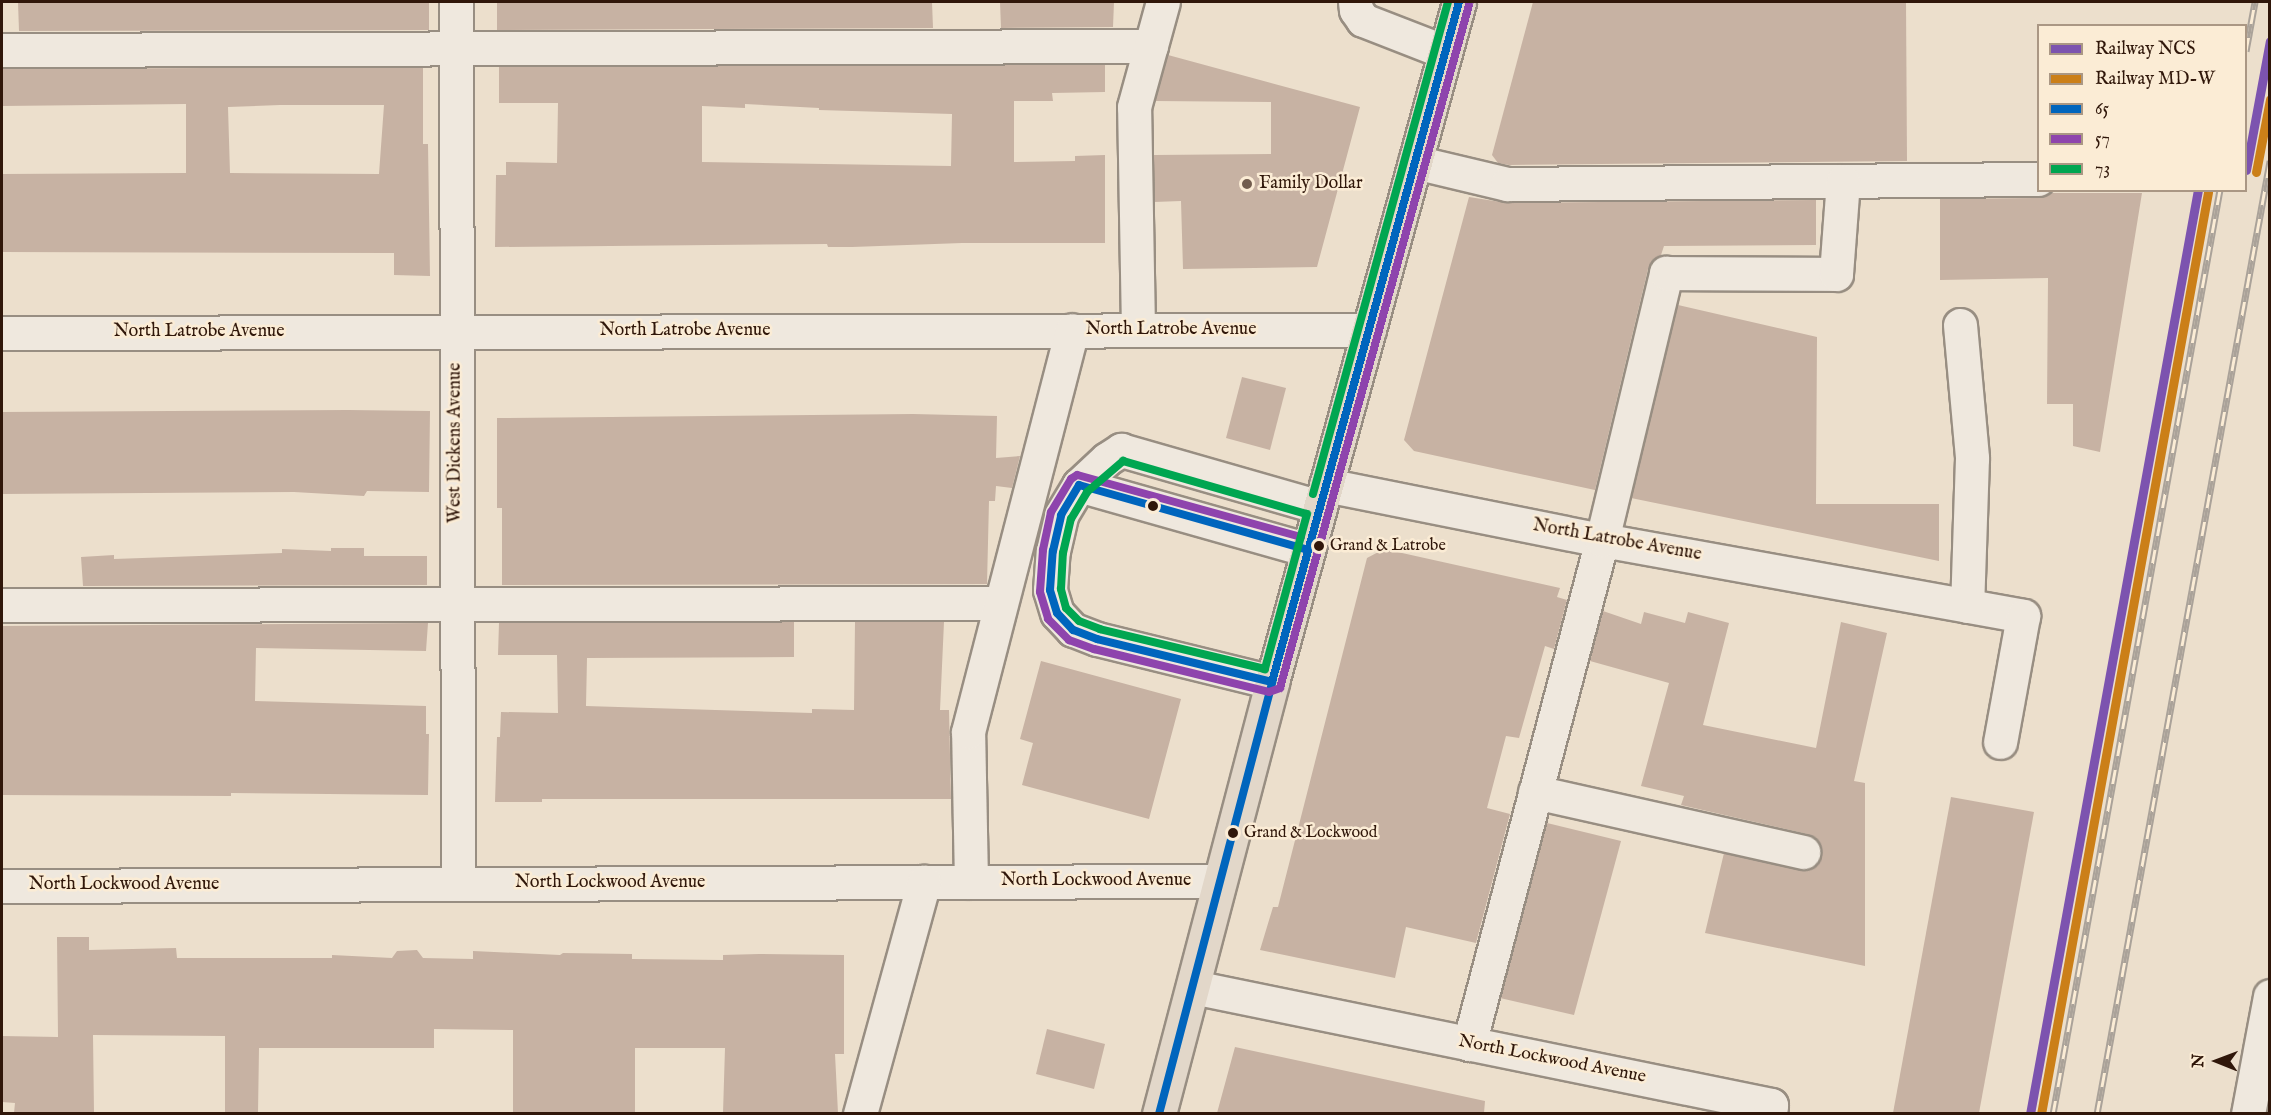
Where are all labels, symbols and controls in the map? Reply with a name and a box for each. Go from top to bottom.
legend [2037,24,2247,192]
text: Railway NCS [2095,38,2195,61]
text: Railway MD-W [2095,68,2215,91]
text: 65 [2095,98,2109,121]
text: 57 [2095,128,2110,151]
text: 73 [2095,158,2110,181]
place label: Family Dollar [1259,173,1362,195]
marker: Family Dollar [1240,177,1254,191]
street label: North Latrobe Avenue [1086,319,1256,341]
street label: North Latrobe Avenue [600,320,770,342]
street label: North Latrobe Avenue [114,321,284,343]
street label: West Dickens Avenue [445,363,467,523]
unlabelled marker [1147,500,1159,512]
street label: North Latrobe Avenue [1531,516,1703,566]
place label: Grand & Latrobe [1330,536,1446,556]
marker: Grand & Latrobe [1313,540,1325,552]
place label: Grand & Lockwood [1244,823,1377,843]
marker: Grand & Lockwood [1227,827,1239,839]
street label: North Lockwood Avenue [1001,870,1191,892]
street label: North Lockwood Avenue [515,872,705,894]
street label: North Lockwood Avenue [29,874,219,896]
street label: North Lockwood Avenue [1456,1031,1648,1089]
north arrow [2187,1031,2247,1091]
text: N [2189,1054,2209,1068]

